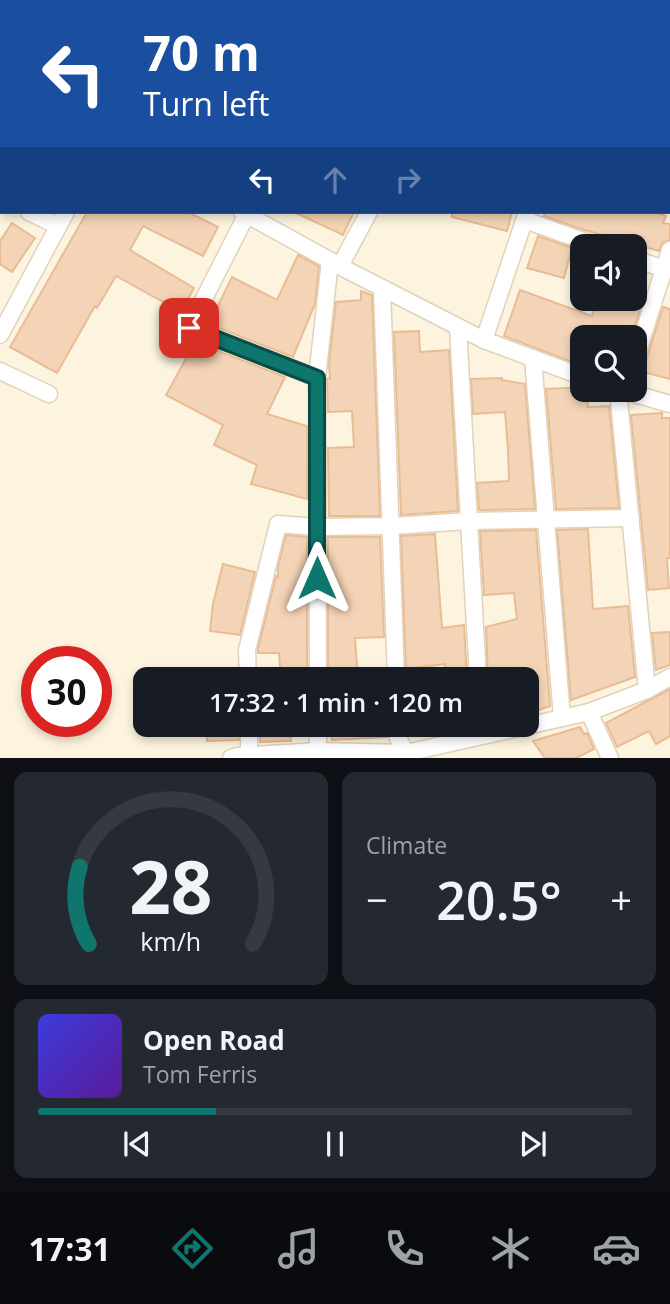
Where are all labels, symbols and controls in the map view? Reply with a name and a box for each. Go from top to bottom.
text: 70 m [143,19,260,85]
icon: left [28,28,119,119]
text: Turn left [143,82,269,125]
icon: left [243,161,281,199]
icon: ahead [316,161,354,199]
icon: right [389,161,427,199]
map controls [570,234,647,402]
button: sound [570,234,647,311]
pin [159,298,219,358]
icon: arrive [170,309,208,347]
button: search [570,325,647,402]
position arrow [280,541,354,615]
speed limit sign: 30 [21,646,112,737]
text: 17:32 · 1 min · 120 m [209,684,463,720]
text: Climate [366,829,447,861]
text: 28 [129,837,213,936]
text: 20.5° [436,864,562,935]
text: − [366,873,388,925]
text: + [610,873,632,925]
text: km/h [141,924,201,958]
text: Open Road [143,1022,285,1058]
text: Tom Ferris [143,1058,257,1090]
icon: previous [118,1125,156,1163]
icon: pause [316,1125,354,1163]
icon: next [514,1125,552,1163]
icon: directions [168,1224,217,1273]
icon: music [274,1224,323,1273]
icon: phone [380,1224,429,1273]
icon: climate [486,1224,535,1273]
icon: car [592,1224,641,1273]
text: 17:31 [29,1227,111,1270]

